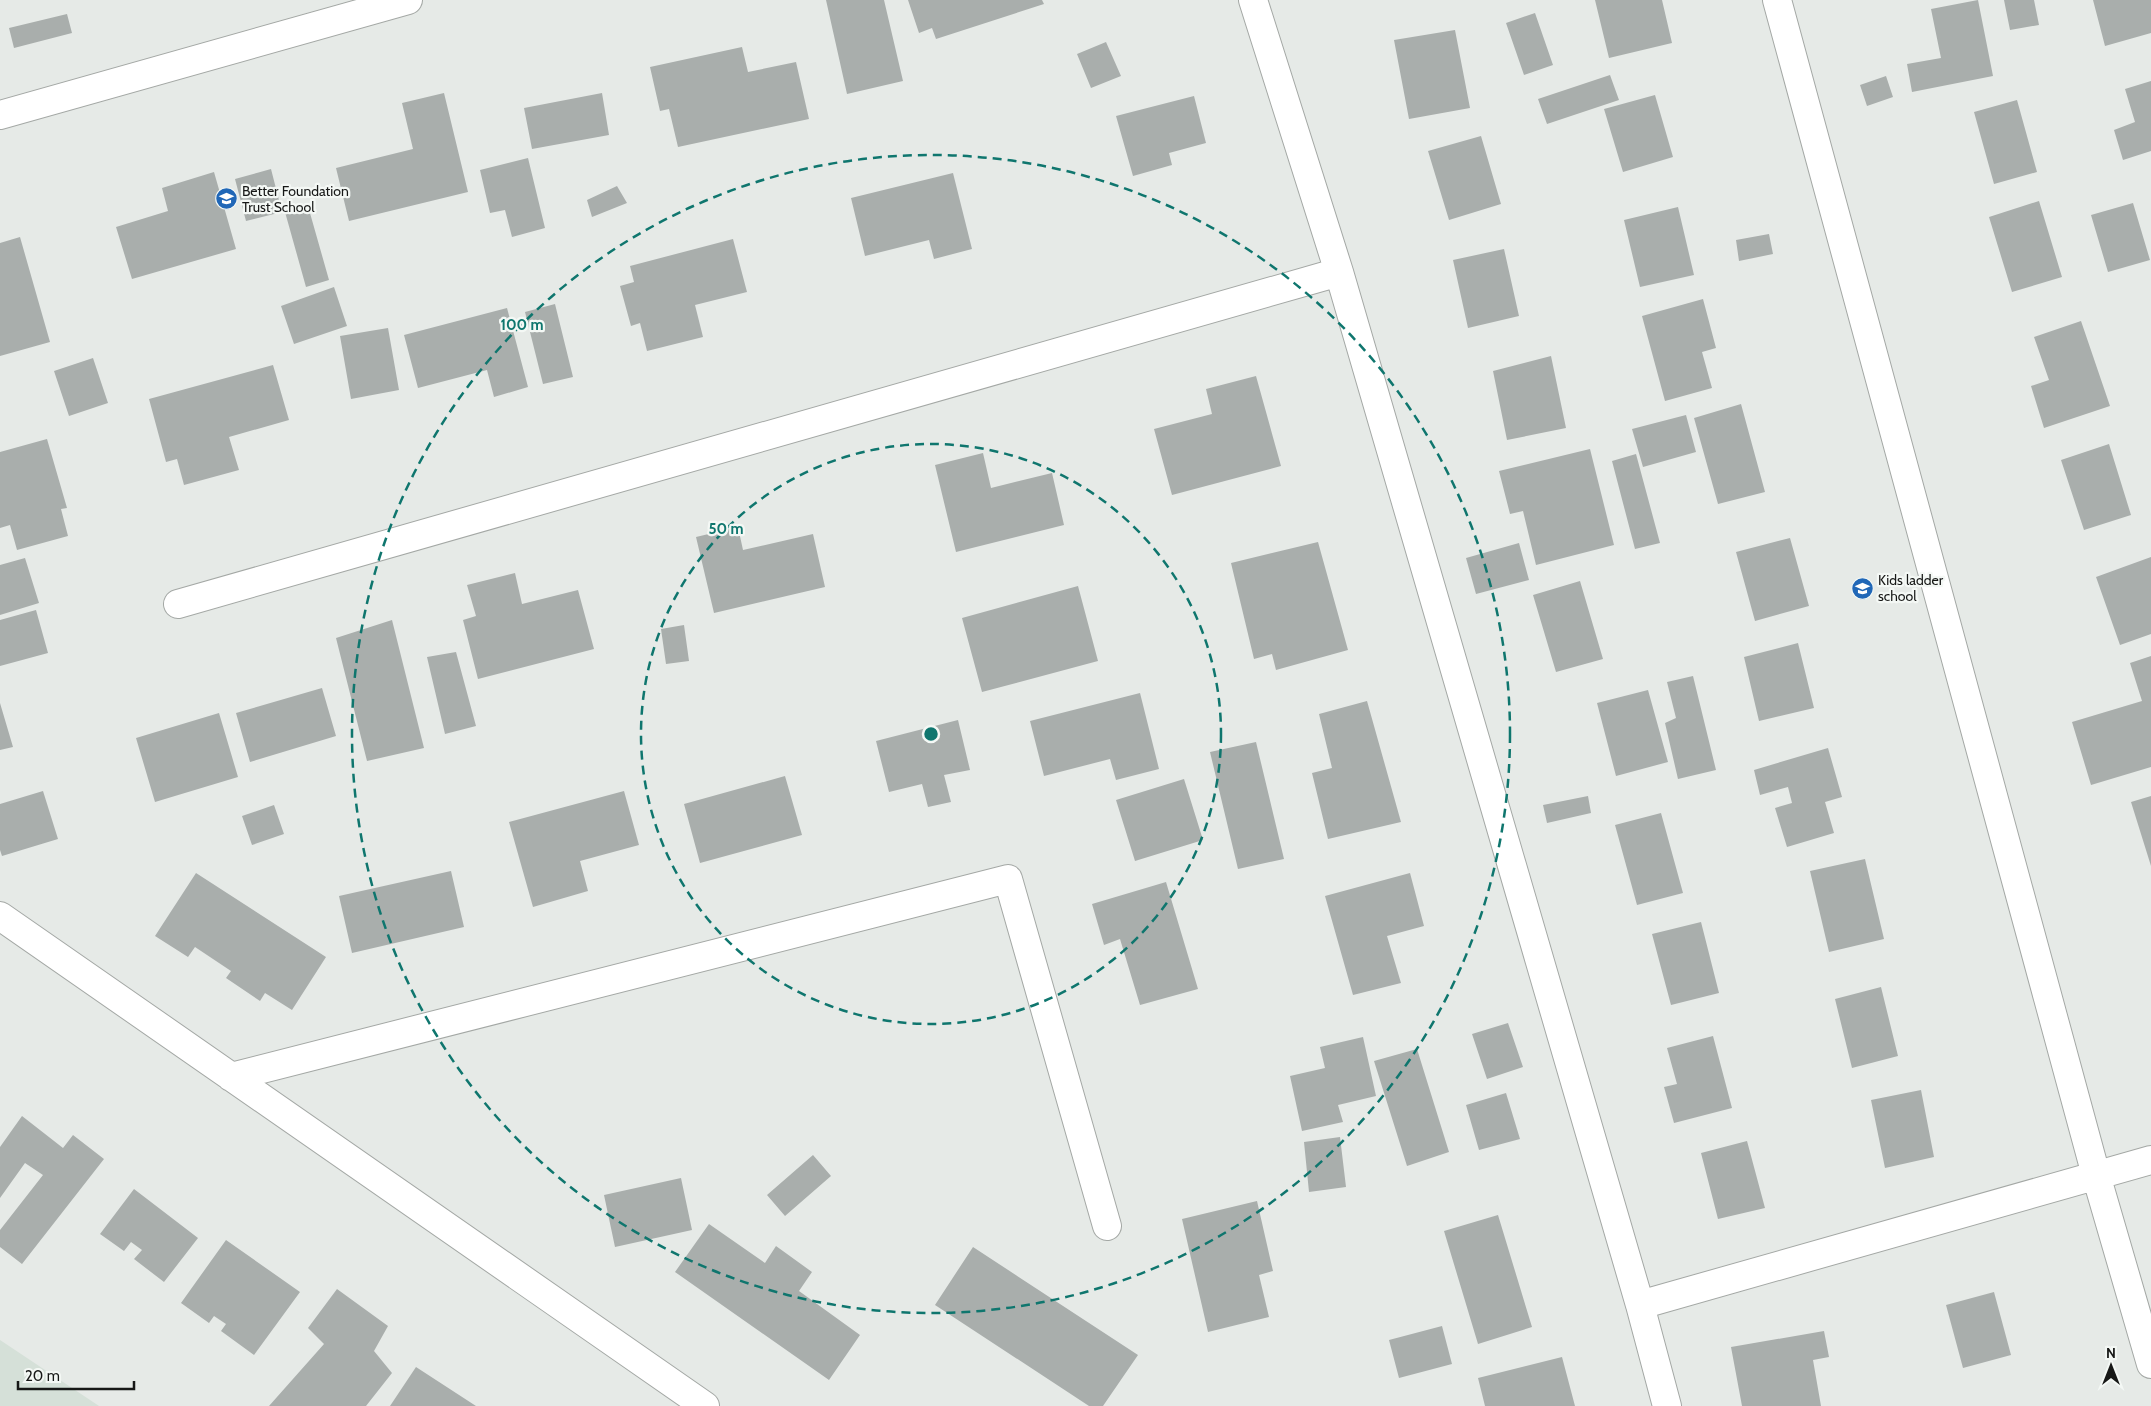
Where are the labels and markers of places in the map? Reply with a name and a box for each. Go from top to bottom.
place label: Better Foundation Trust School [242,182,349,216]
school or university icon: Better Foundation Trust School [214,187,238,211]
place label: Kids ladder school [1878,571,1944,605]
school or university icon: Kids ladder school [1850,576,1874,600]
centre of rings [922,725,940,743]

